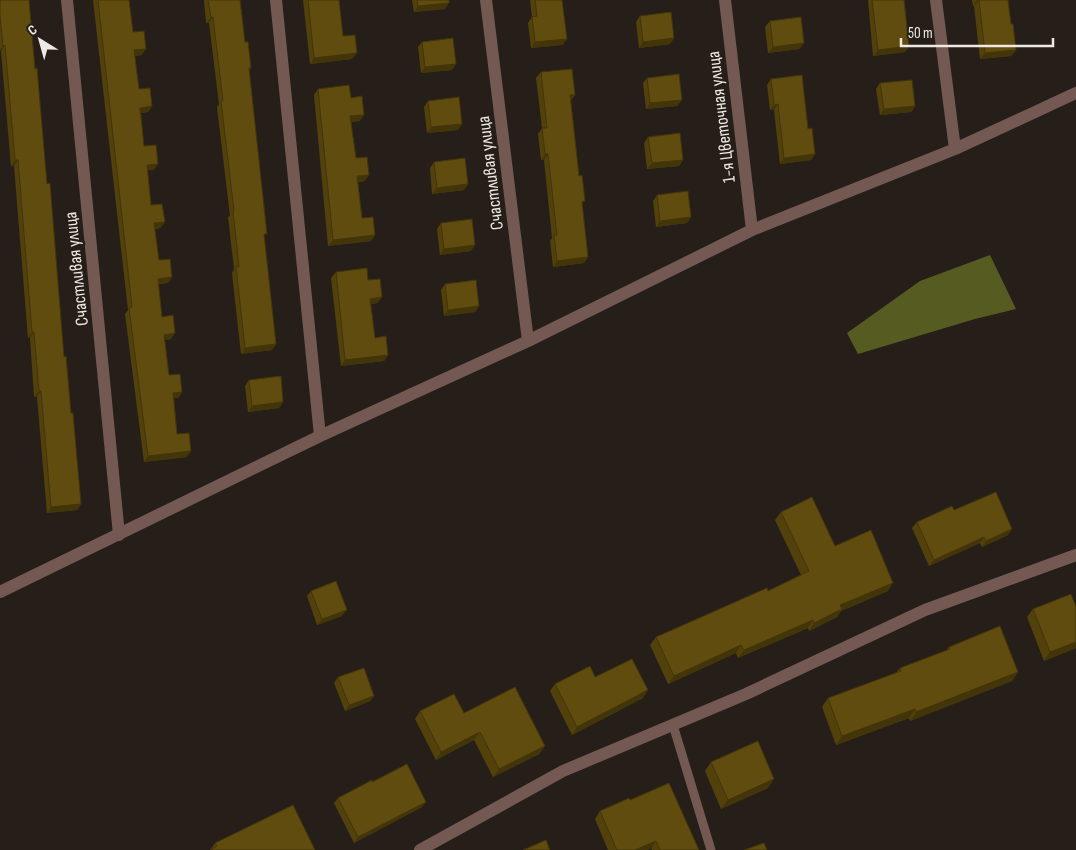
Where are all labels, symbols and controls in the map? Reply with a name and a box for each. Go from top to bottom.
north arrow [15,15,65,65]
scale bar [901,15,1054,47]
text: С [24,21,40,39]
text: 50 m [908,24,933,43]
street label: 1-я Цветочная улица [703,50,740,184]
street label: Счастливая улица [473,115,508,231]
street label: Счастливая улица [60,211,93,327]

